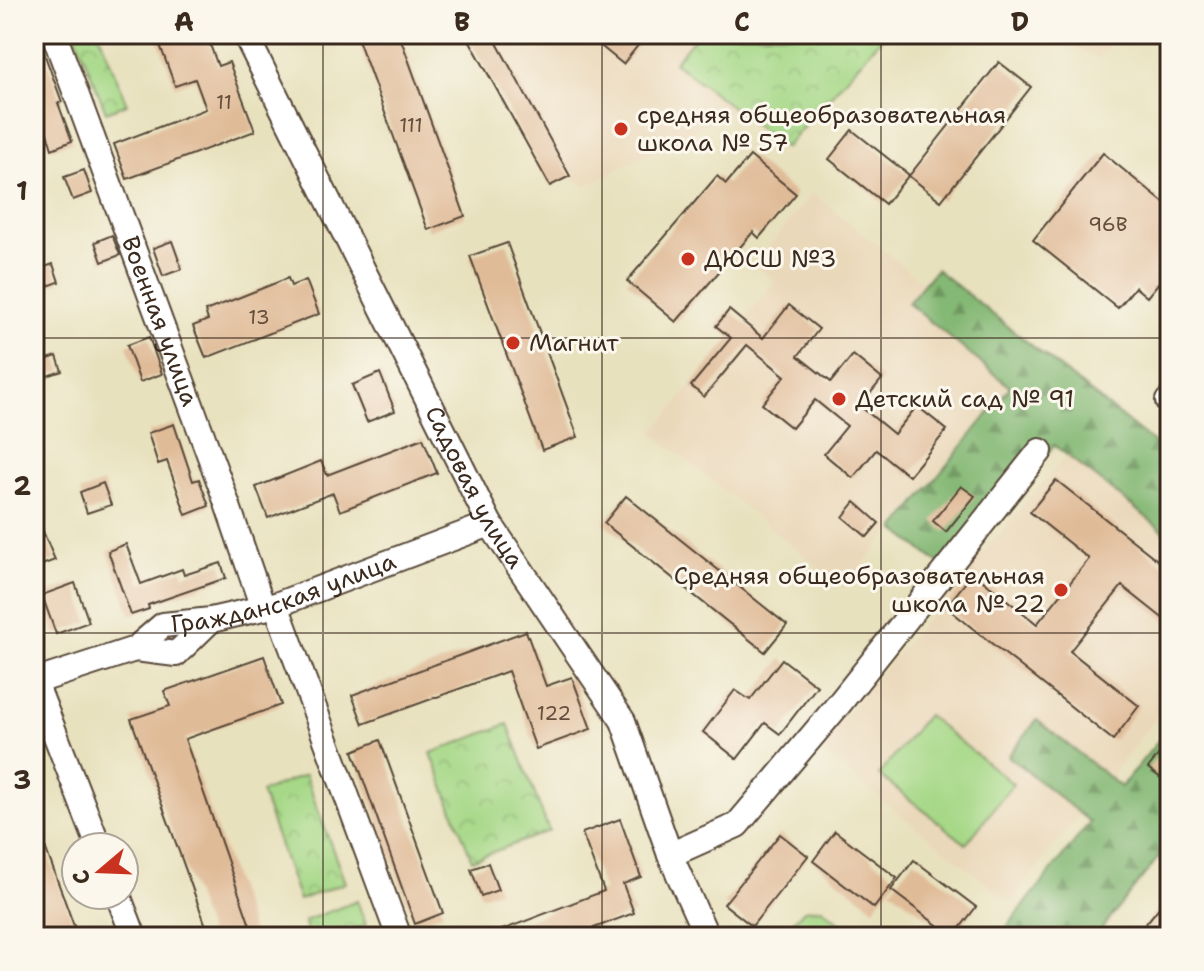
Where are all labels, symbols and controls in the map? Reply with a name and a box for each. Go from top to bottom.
text: A [174,4,194,39]
text: B [454,4,470,39]
text: C [734,4,750,39]
text: D [1011,4,1029,39]
house number: 11 [216,89,232,115]
place label: средняя общеобразовательная школа № 57 [637,99,1006,159]
house number: 111 [399,112,423,138]
marker: средняя общеобразовательная школа № 57 [612,120,630,138]
text: 1 [16,173,28,208]
house number: 96В [1088,211,1128,237]
street label: Военная улица [114,232,206,411]
place label: ДЮСШ №3 [704,243,837,275]
marker: ДЮСШ №3 [679,250,697,268]
house number: 13 [248,304,270,330]
place label: Магнит [529,327,619,359]
marker: Магнит [504,334,522,352]
place label: Детский сад № 91 [855,383,1074,415]
marker: Детский сад № 91 [830,390,848,408]
street label: Садовая улица [418,401,531,575]
text: 2 [13,468,31,503]
street label: Гражданская улица [169,545,400,640]
place label: Средняя общеобразовательная школа № 22 [674,560,1045,620]
marker: Средняя общеобразовательная школа № 22 [1052,581,1070,599]
house number: 122 [537,700,571,726]
text: 3 [13,762,31,797]
north arrow [60,831,140,911]
text: С [66,866,97,888]

